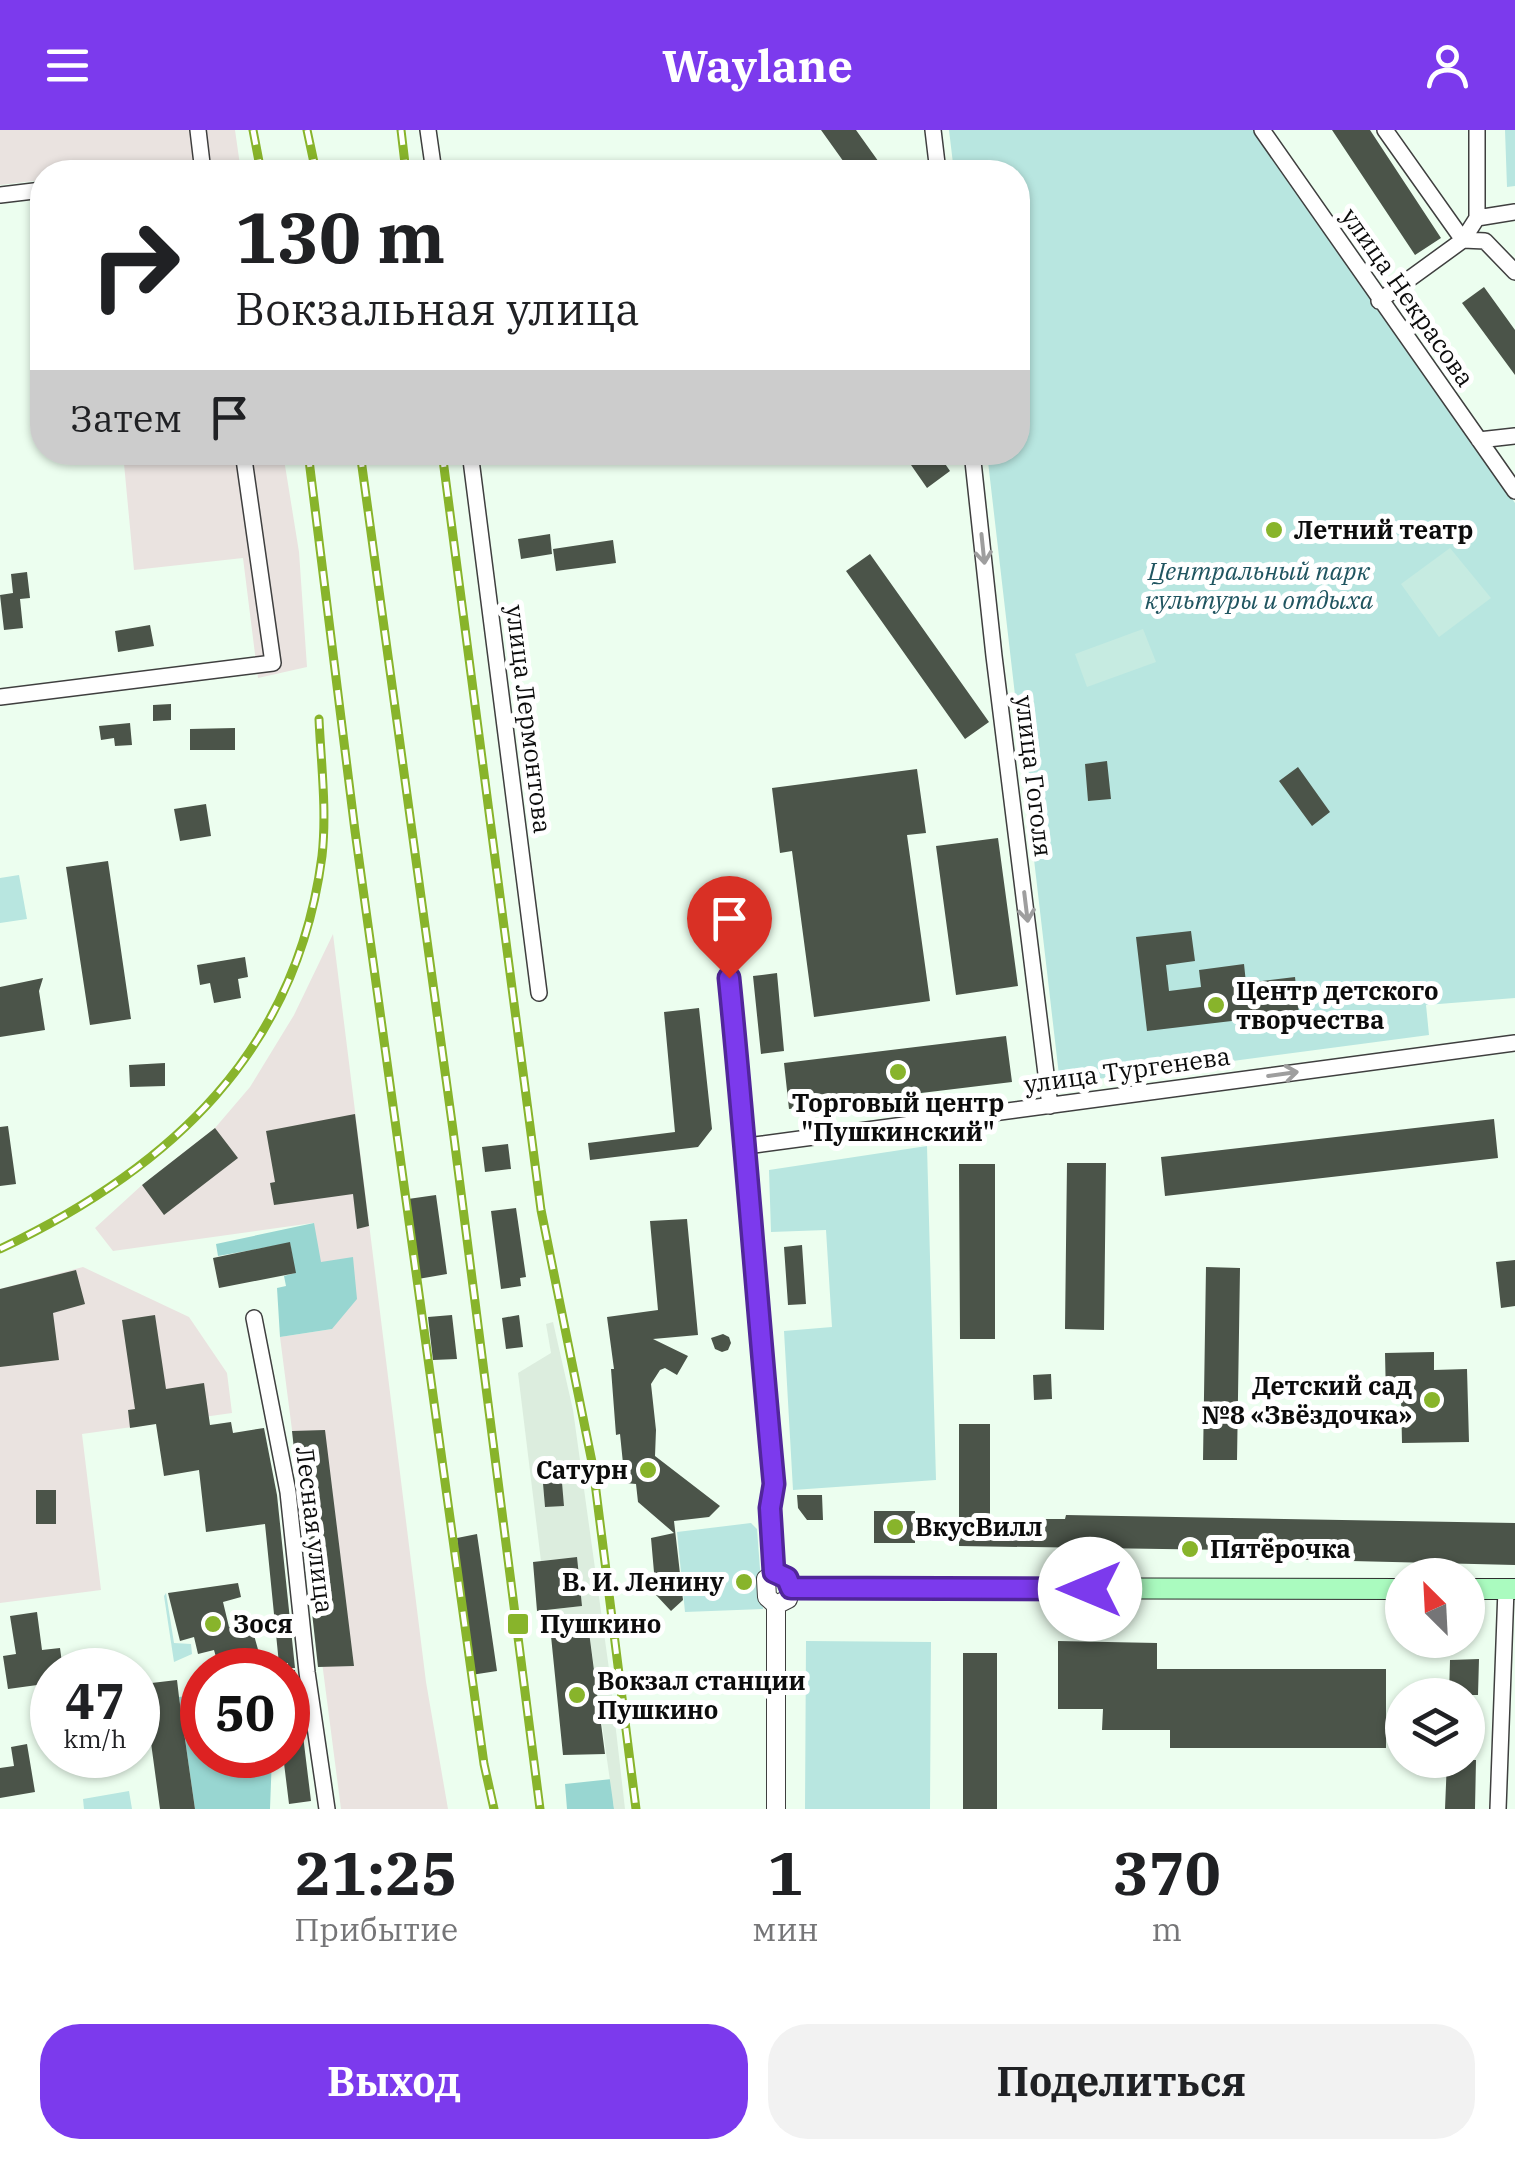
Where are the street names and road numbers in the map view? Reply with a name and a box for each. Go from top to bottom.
street label: улица Некрасова [1334,201,1482,393]
street label: улица Лермонтова [499,603,560,835]
street label: улица Гоголя [1008,693,1061,859]
street label: улица Тургенева [1022,1039,1232,1100]
street label: Лесная улица [289,1445,342,1615]

